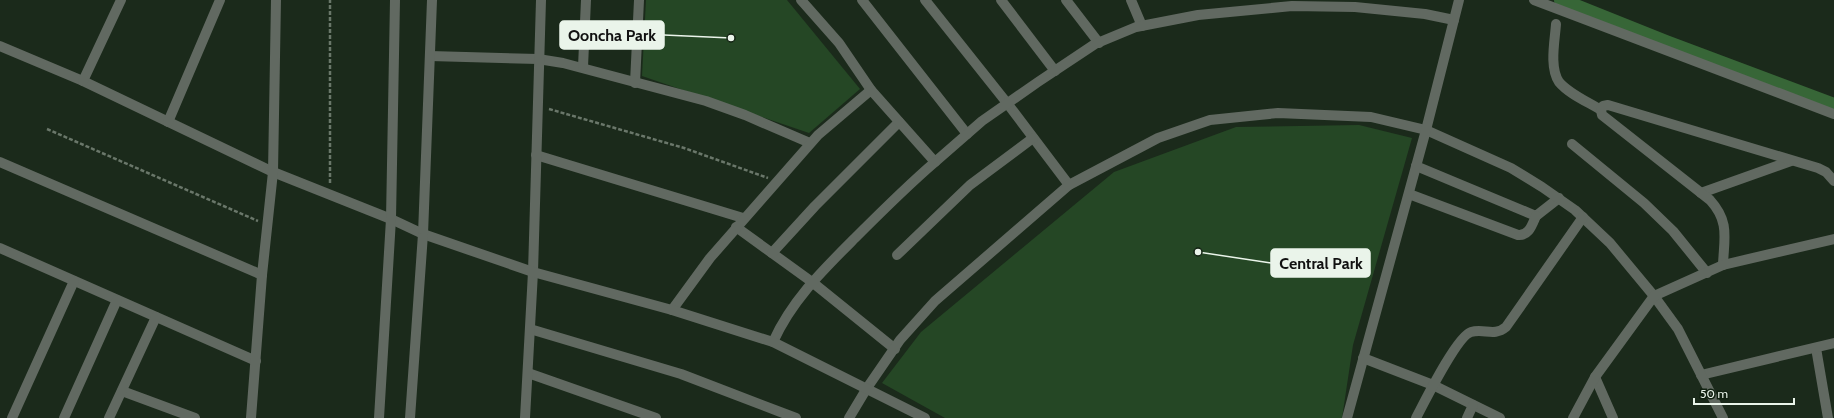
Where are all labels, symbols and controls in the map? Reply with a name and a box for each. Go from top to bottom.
callout: Ooncha Park [560,21,664,49]
text: Ooncha Park [568,26,656,45]
callout: Central Park [1271,249,1370,277]
text: Central Park [1279,254,1363,273]
scale bar [1694,380,1794,406]
text: 50 m [1700,386,1728,401]

